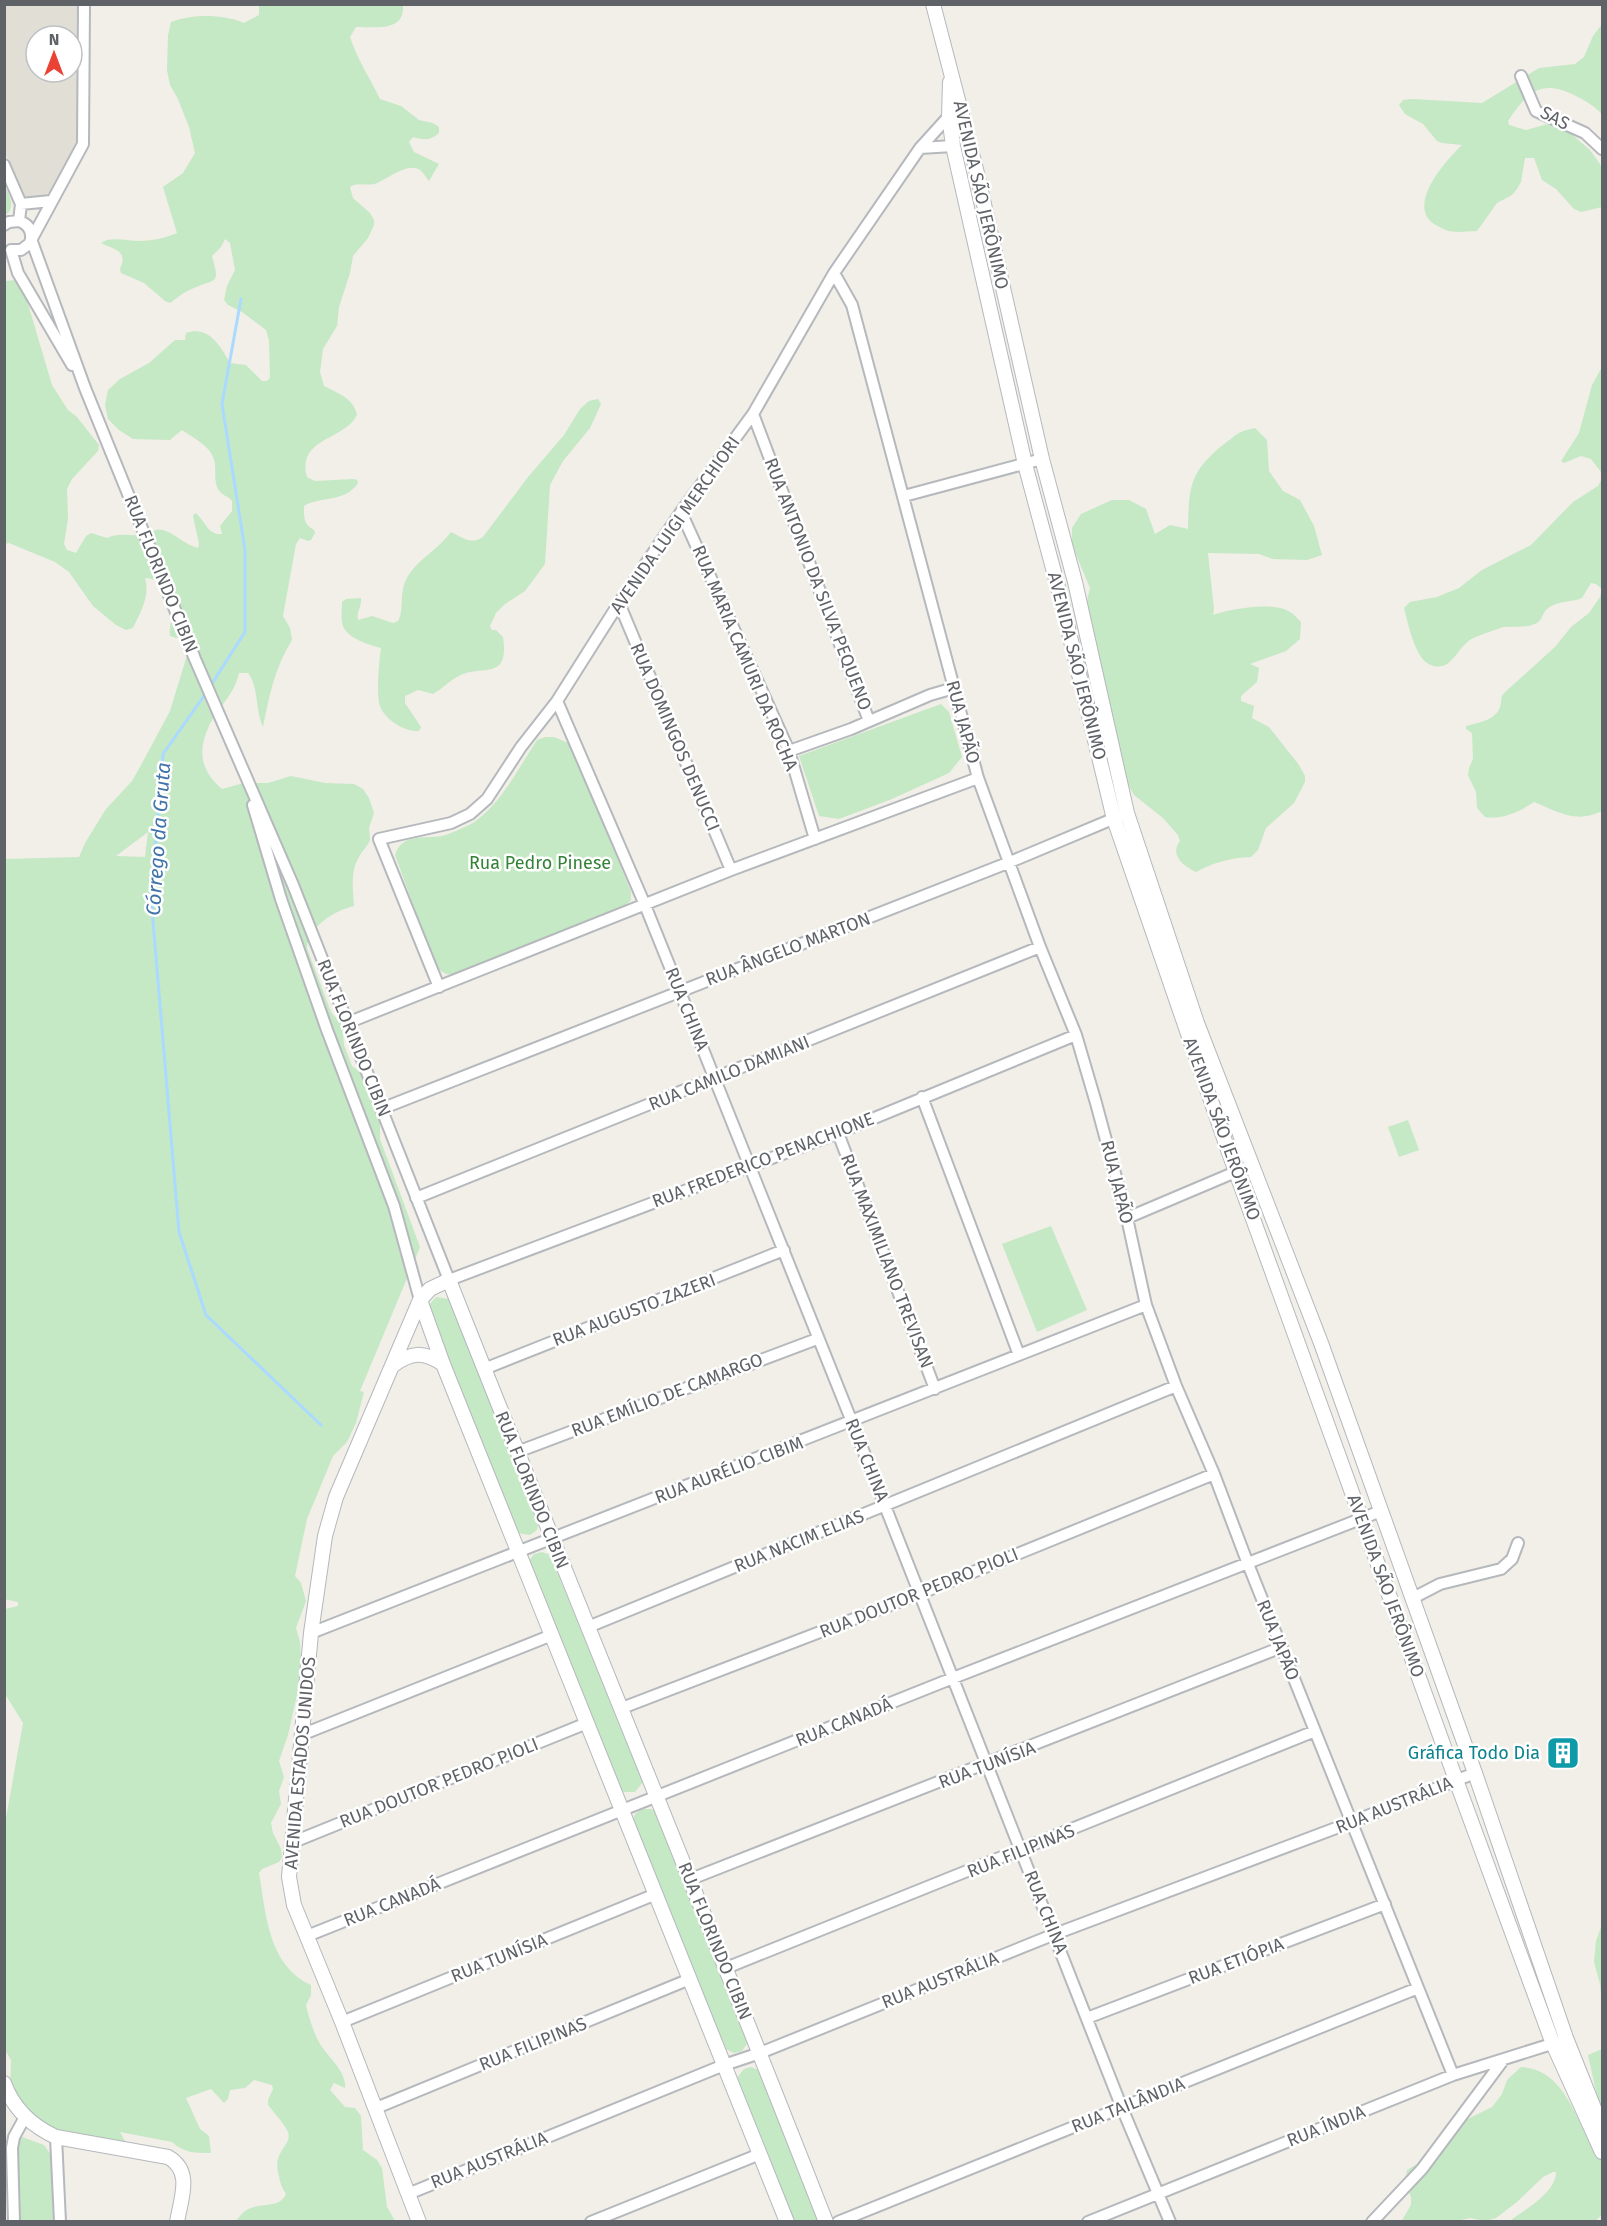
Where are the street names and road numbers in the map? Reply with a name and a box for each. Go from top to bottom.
street label: AVENIDA SÃO JERÔNIMO [949,98,1014,292]
street label: SAS [1537,101,1574,135]
street label: AVENIDA LUIGI MERCHIORI [605,432,745,618]
street label: RUA ANTONIO DA SILVA PEQUENO [760,455,876,713]
street label: RUA FLORINDO CIBIN [119,492,203,656]
street label: RUA MARIA CAMURI DA ROCHA [687,542,803,775]
street label: AVENIDA SÃO JERÔNIMO [1043,569,1112,762]
street label: RUA DOMINGOS DENUCCI [625,640,725,834]
street label: RUA JAPÃO [941,678,986,766]
street label: RUA ÂNGELO MARTON [702,907,874,991]
street label: RUA FLORINDO CIBIN [312,956,396,1120]
street label: RUA CHINA [660,964,714,1054]
street label: RUA CAMILO DAMIANI [645,1031,813,1115]
street label: AVENIDA SÃO JERÔNIMO [1179,1034,1266,1223]
street label: RUA FREDERICO PENACHIONE [649,1107,877,1213]
street label: RUA JAPÃO [1096,1138,1139,1226]
street label: RUA MAXIMILIANO TREVISAN [836,1151,938,1371]
street label: RUA AUGUSTO ZAZERI [549,1269,719,1351]
street label: RUA EMÍLIO DE CAMARGO [568,1347,766,1442]
street label: RUA FLORINDO CIBIN [490,1408,574,1572]
street label: RUA CHINA [840,1415,894,1505]
street label: RUA AURÉLIO CIBIM [651,1431,806,1508]
street label: AVENIDA SÃO JERÔNIMO [1343,1491,1430,1680]
street label: RUA NACIM ELIAS [731,1505,867,1577]
street label: RUA DOUTOR PEDRO PIOLI [816,1543,1022,1643]
street label: RUA JAPÃO [1252,1596,1305,1684]
street label: AVENIDA ESTADOS UNIDOS [280,1656,320,1870]
street label: RUA CANADÁ [792,1691,896,1751]
street label: RUA DOUTOR PEDRO PIOLI [336,1733,542,1833]
street label: RUA TUNÍSIA [935,1735,1039,1794]
street label: RUA AUSTRÁLIA [1332,1770,1456,1838]
street label: RUA FILIPINAS [964,1819,1078,1883]
street label: RUA FLORINDO CIBIN [673,1859,757,2023]
street label: RUA CHINA [1019,1867,1073,1957]
street label: RUA CANADÁ [340,1871,444,1931]
street label: RUA TUNÍSIA [447,1928,551,1987]
street label: RUA ETIÓPIA [1185,1933,1287,1989]
street label: RUA AUSTRÁLIA [878,1945,1002,2013]
street label: RUA FILIPINAS [476,2012,590,2076]
street label: RUA TAILÂNDIA [1068,2072,1189,2138]
street label: RUA ÍNDIA [1283,2099,1369,2152]
street label: RUA AUSTRÁLIA [427,2125,551,2193]

